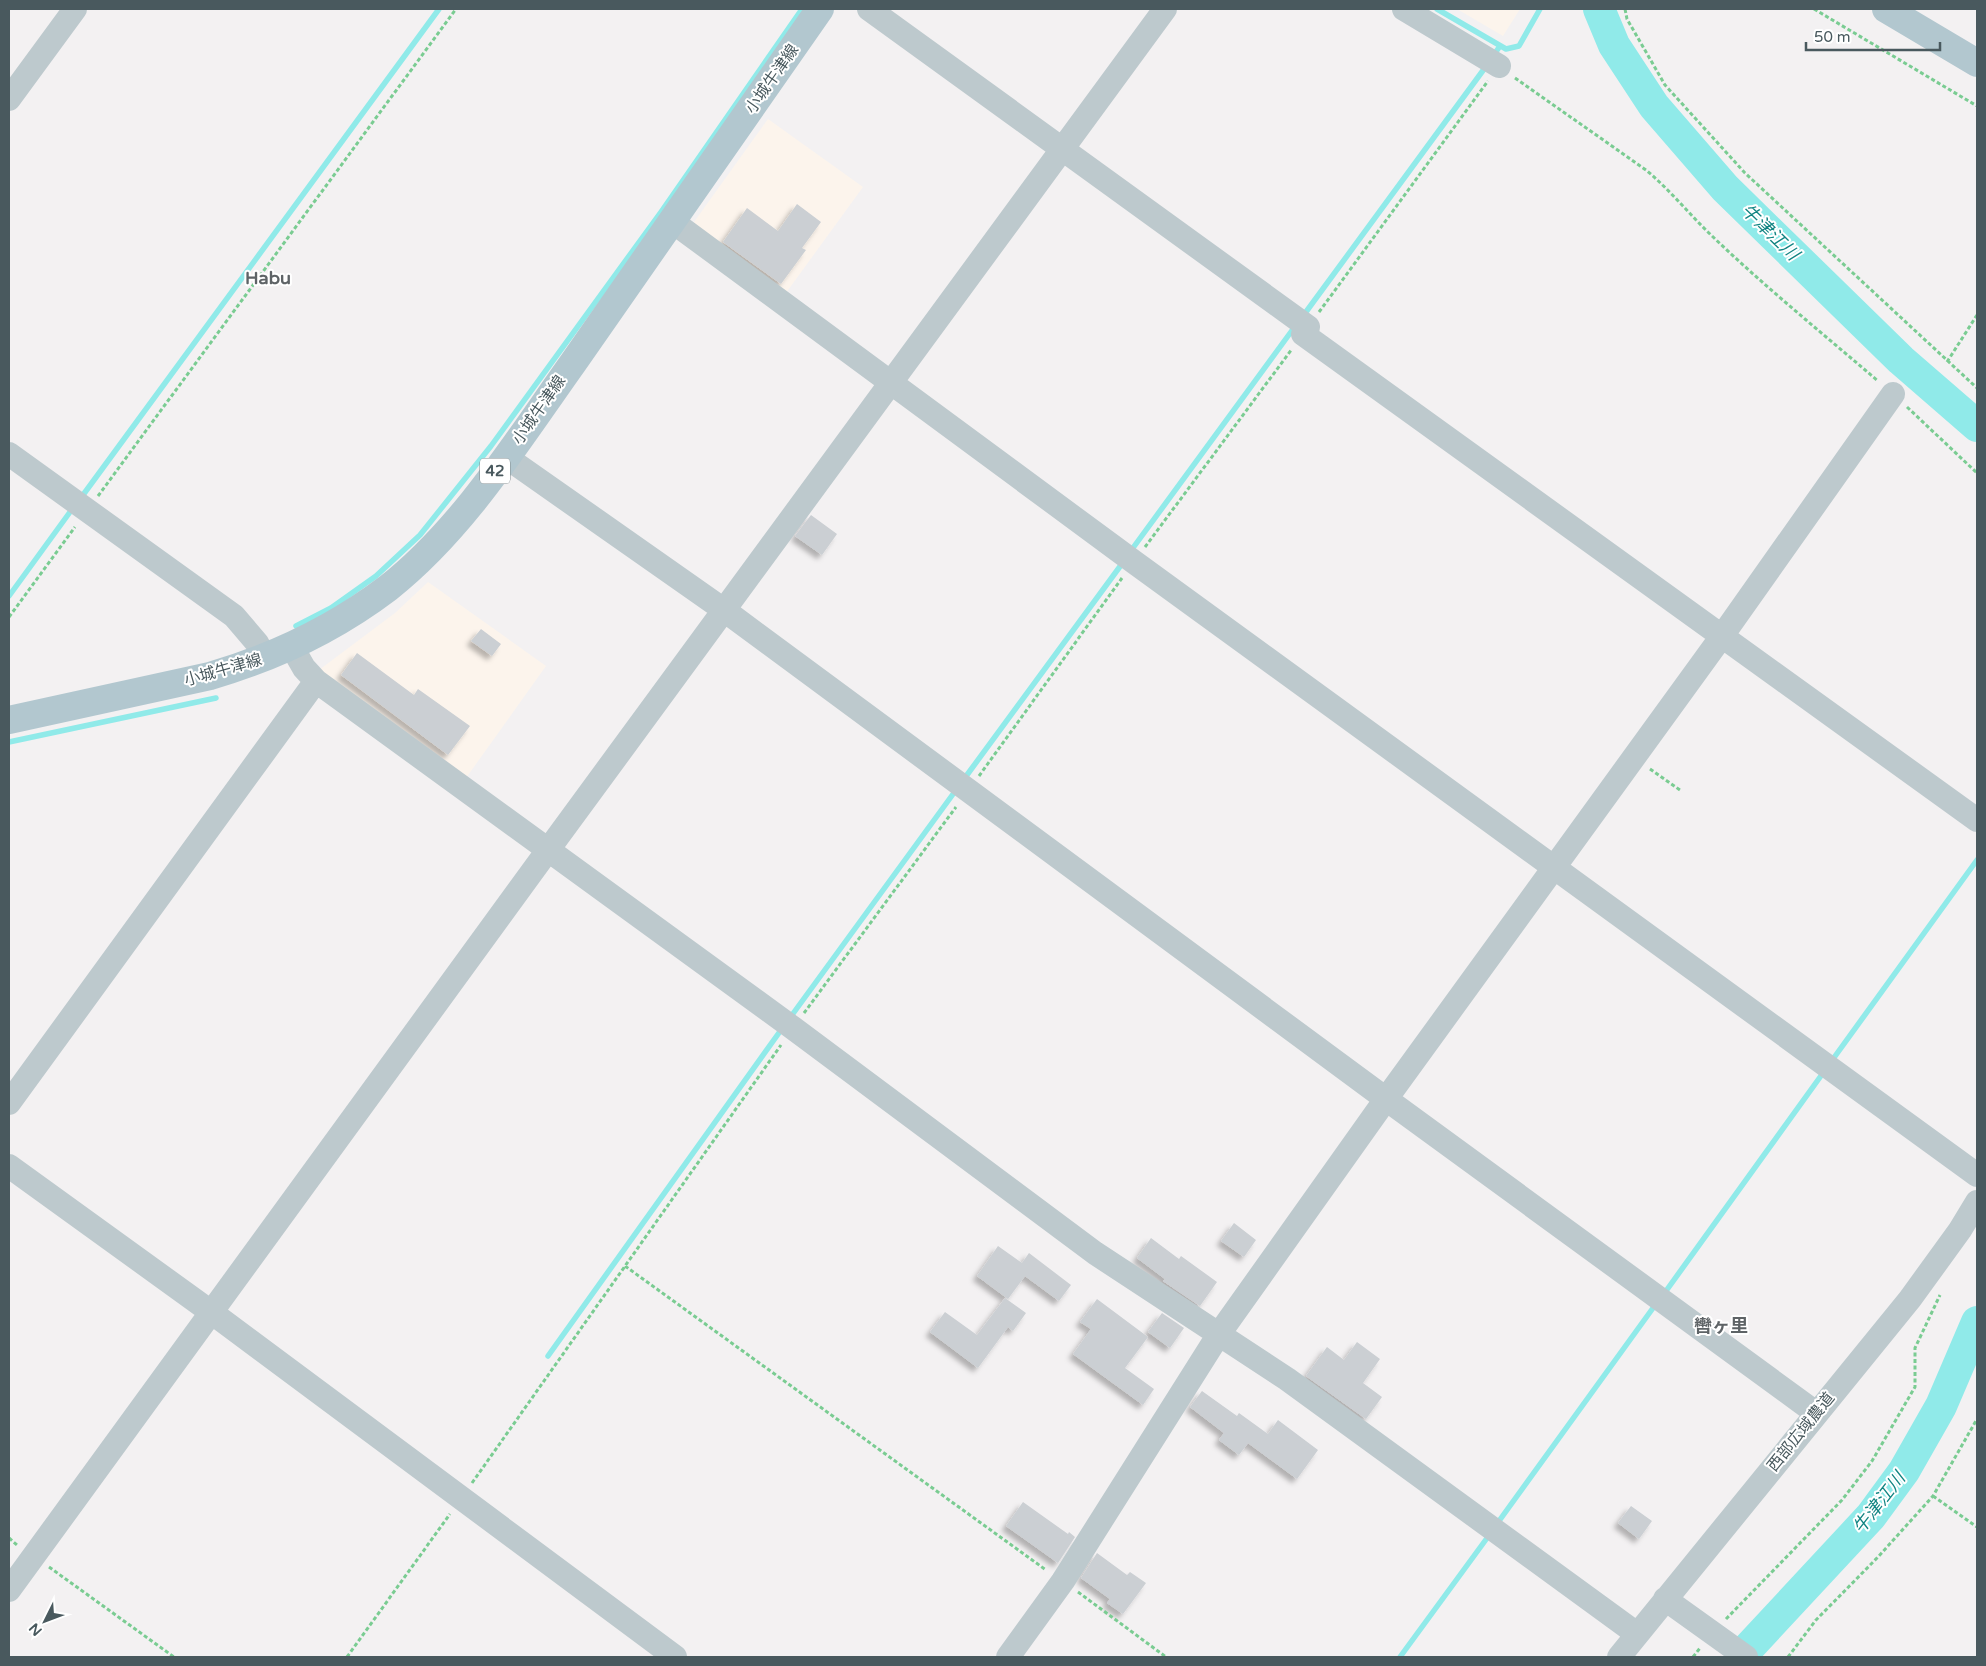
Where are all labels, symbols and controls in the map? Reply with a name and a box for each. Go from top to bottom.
scale bar [1806,20,1940,52]
text: 50 m [1814,28,1851,46]
street label: 小城牛津線 [741,40,803,118]
water label: 牛津江川 [1736,199,1805,266]
district label: Habu [245,267,291,289]
street label: 小城牛津線 [508,371,570,449]
road number: 42 [480,458,510,484]
street label: 小城牛津線 [182,649,264,691]
district label: 轡ヶ里 [1694,1315,1748,1337]
street label: 西部広域農道 [1763,1388,1839,1476]
water label: 牛津江川 [1848,1466,1911,1538]
north arrow [20,1596,70,1646]
text: N [26,1619,46,1639]

